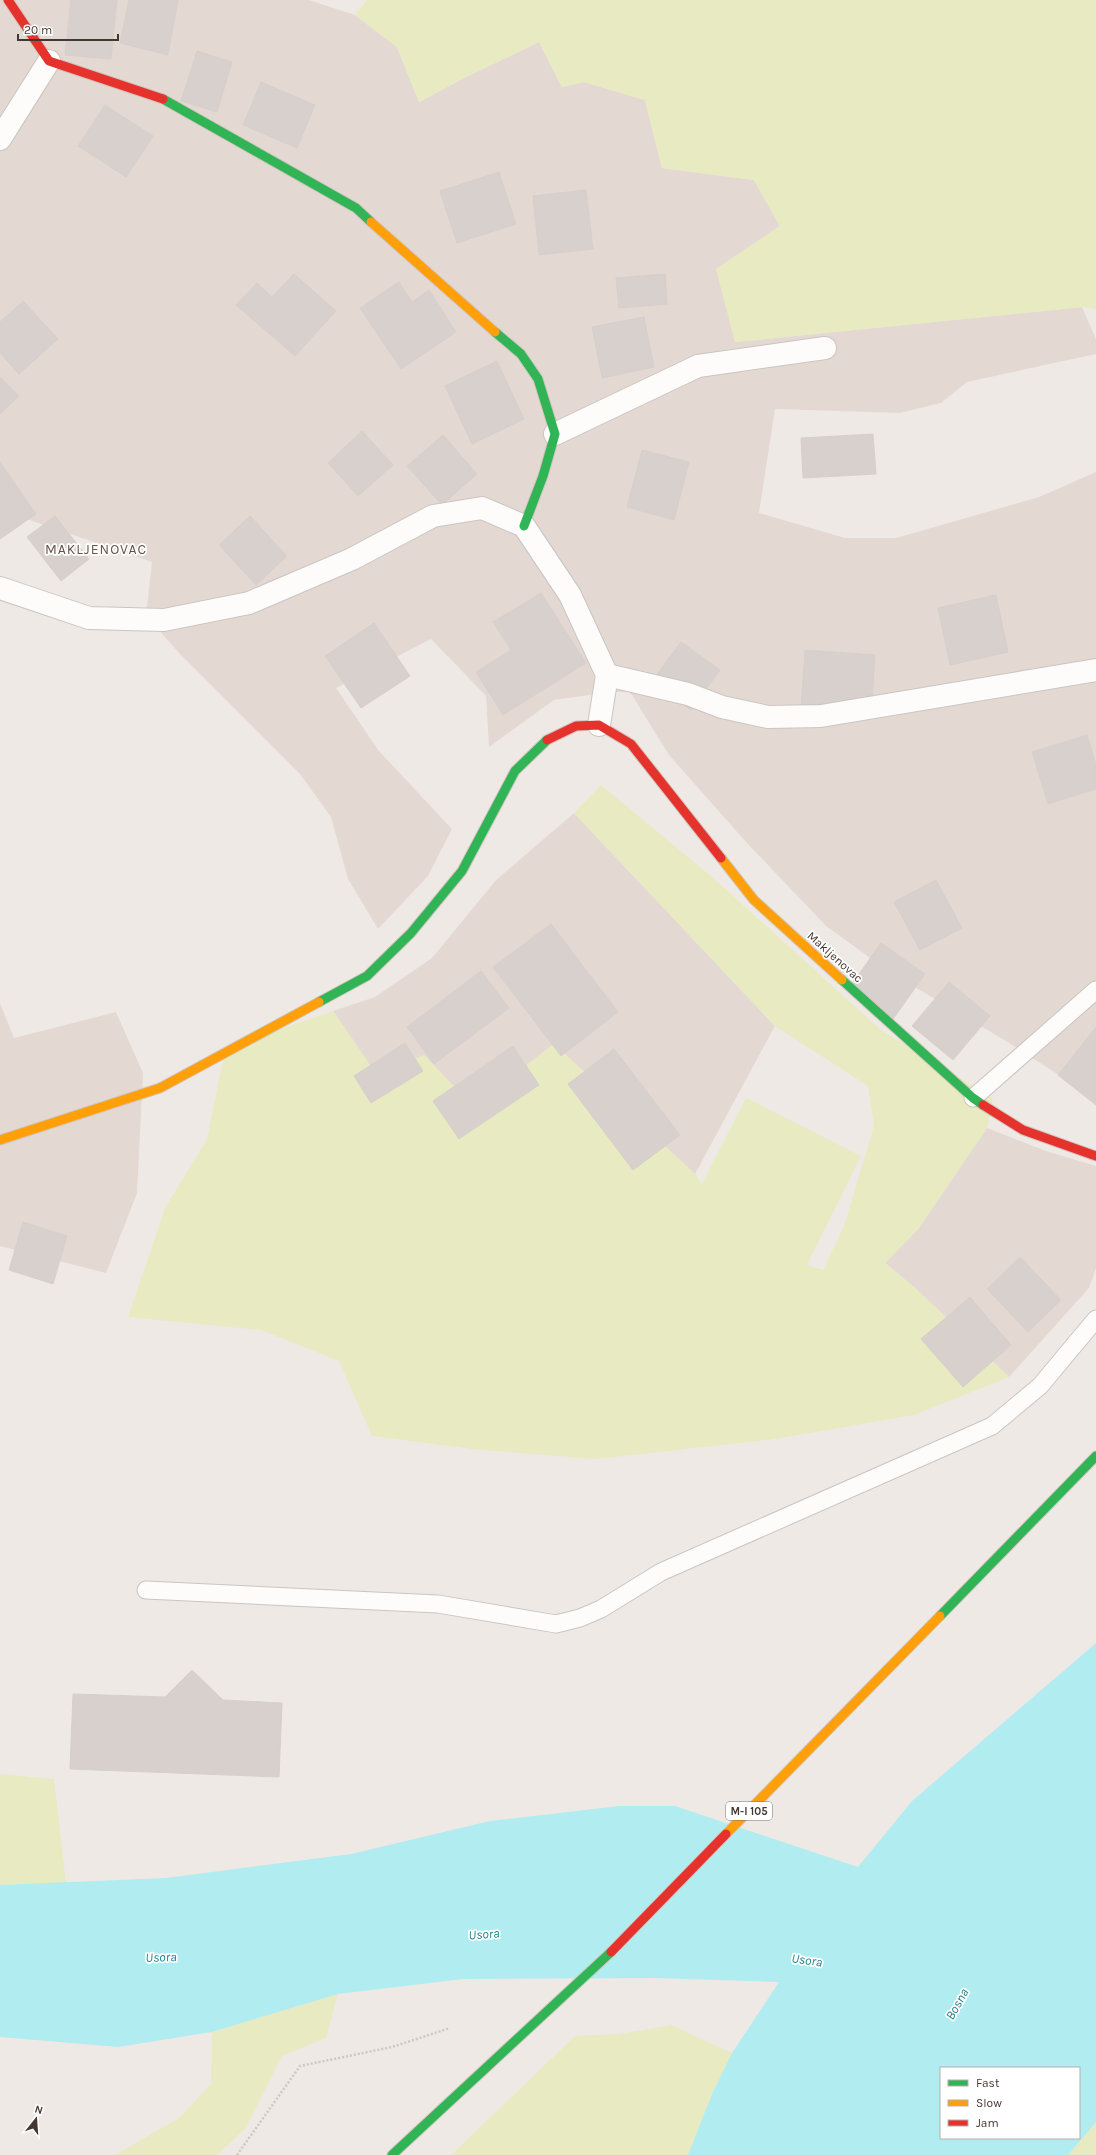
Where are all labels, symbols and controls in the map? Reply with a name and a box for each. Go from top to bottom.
scale bar [18,16,118,42]
text: 20 m [24,23,52,37]
district label: MAKLJENOVAC [45,541,147,558]
street label: Makljenovac [805,929,865,985]
road number: M-I 105 [726,1802,772,1820]
water label: Usora [468,1925,501,1943]
water label: Usora [145,1949,177,1965]
water label: Usora [791,1950,824,1970]
water label: Bosna [942,1985,972,2022]
legend [940,2067,1080,2139]
text: Fast [976,2076,1000,2090]
text: Slow [976,2096,1002,2110]
north arrow [16,2099,56,2139]
text: N [33,2103,44,2117]
text: Jam [976,2116,999,2130]

